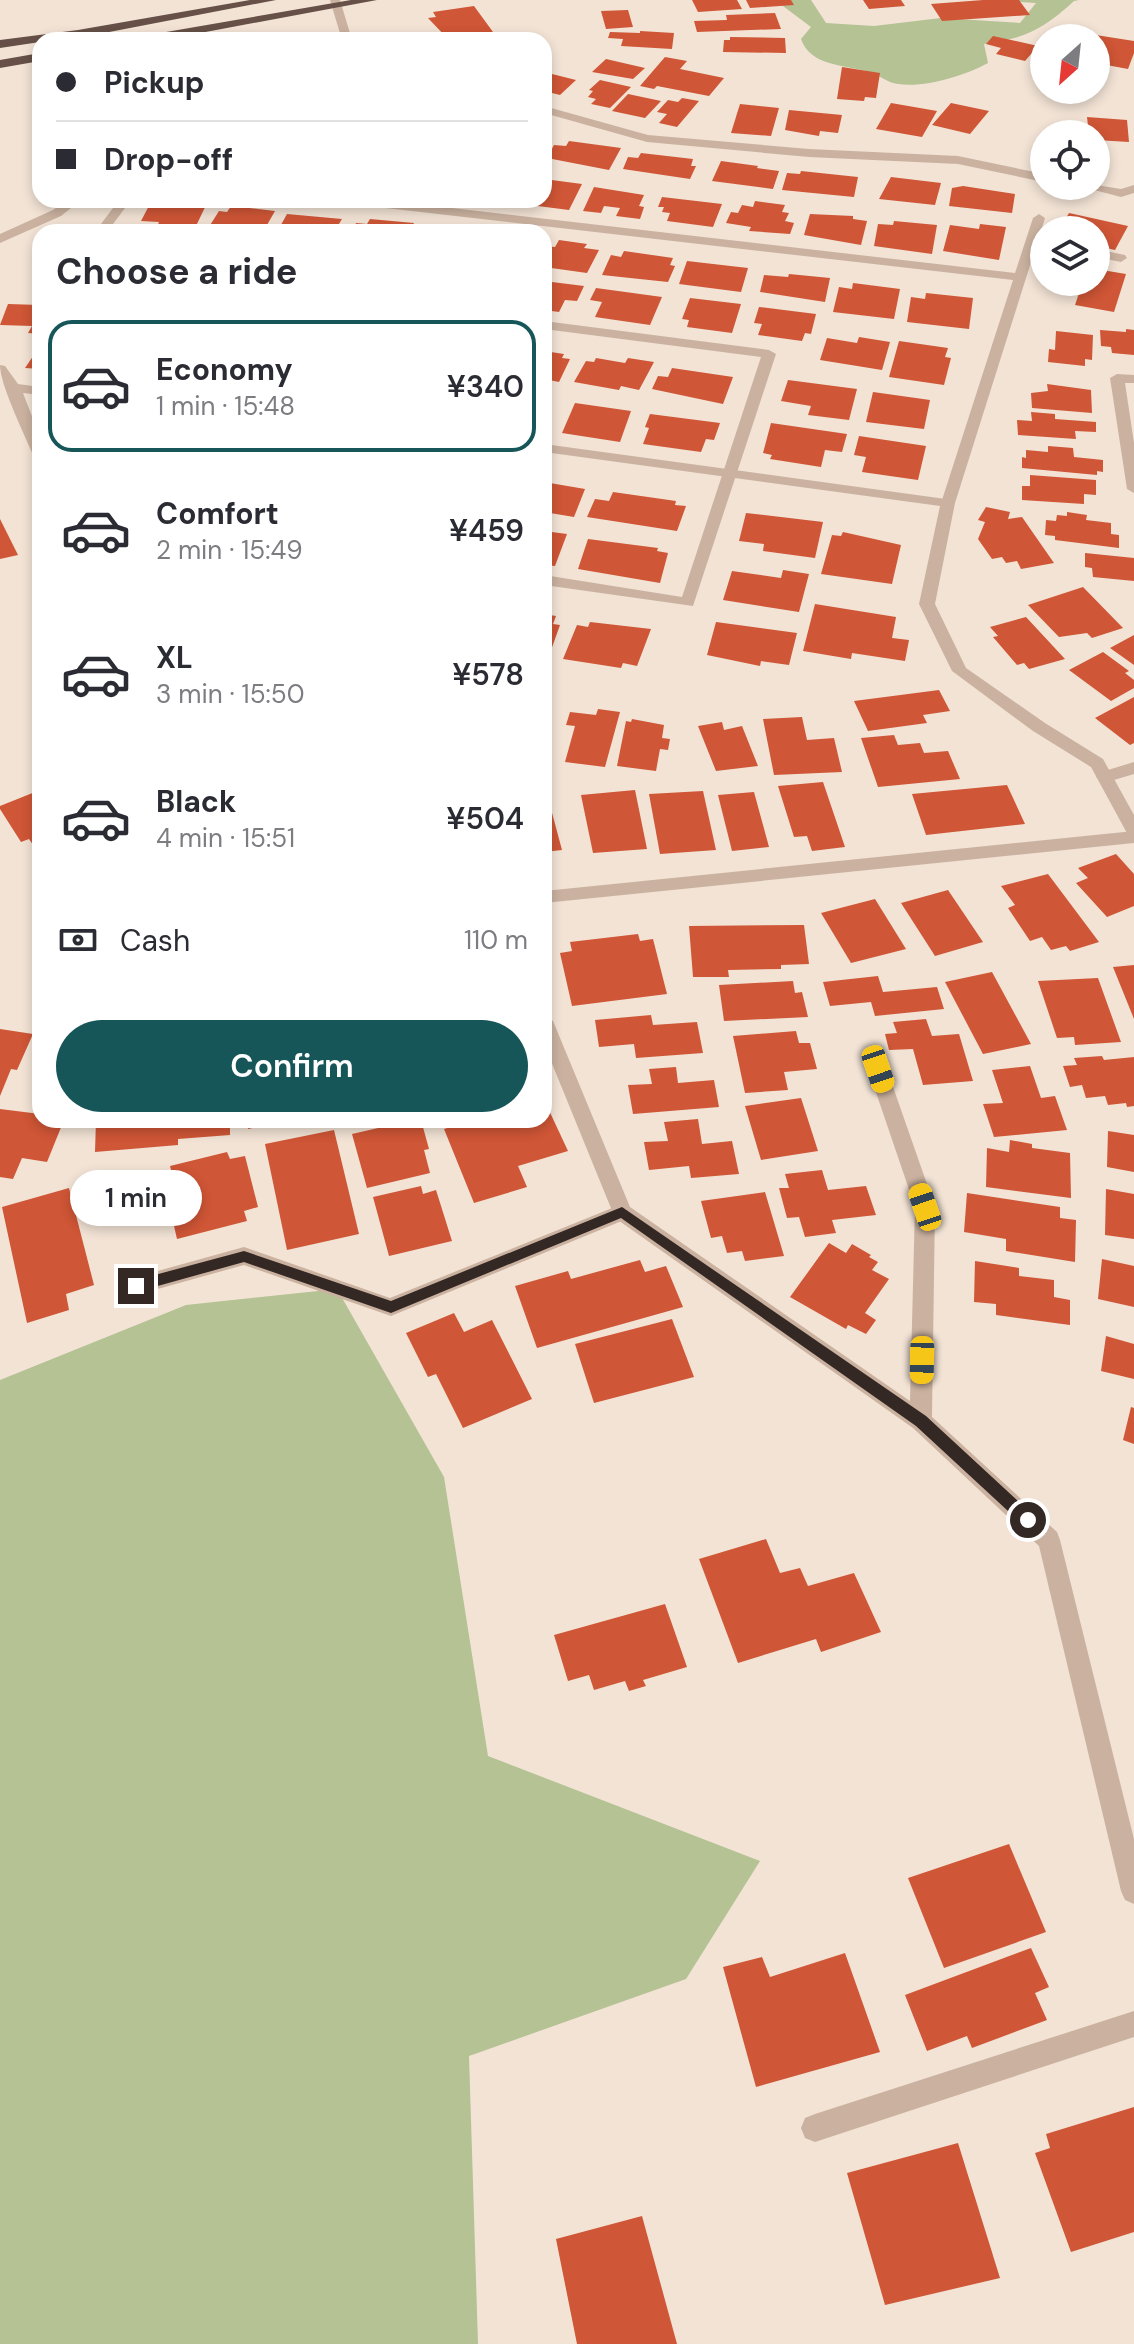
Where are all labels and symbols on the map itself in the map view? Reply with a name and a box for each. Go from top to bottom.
north arrow [1030,24,1110,104]
car [859,1042,897,1096]
callout: 1 min [70,1170,202,1226]
car [906,1180,944,1234]
route end [118,1268,154,1304]
car [910,1336,934,1384]
route start [1010,1502,1046,1538]

